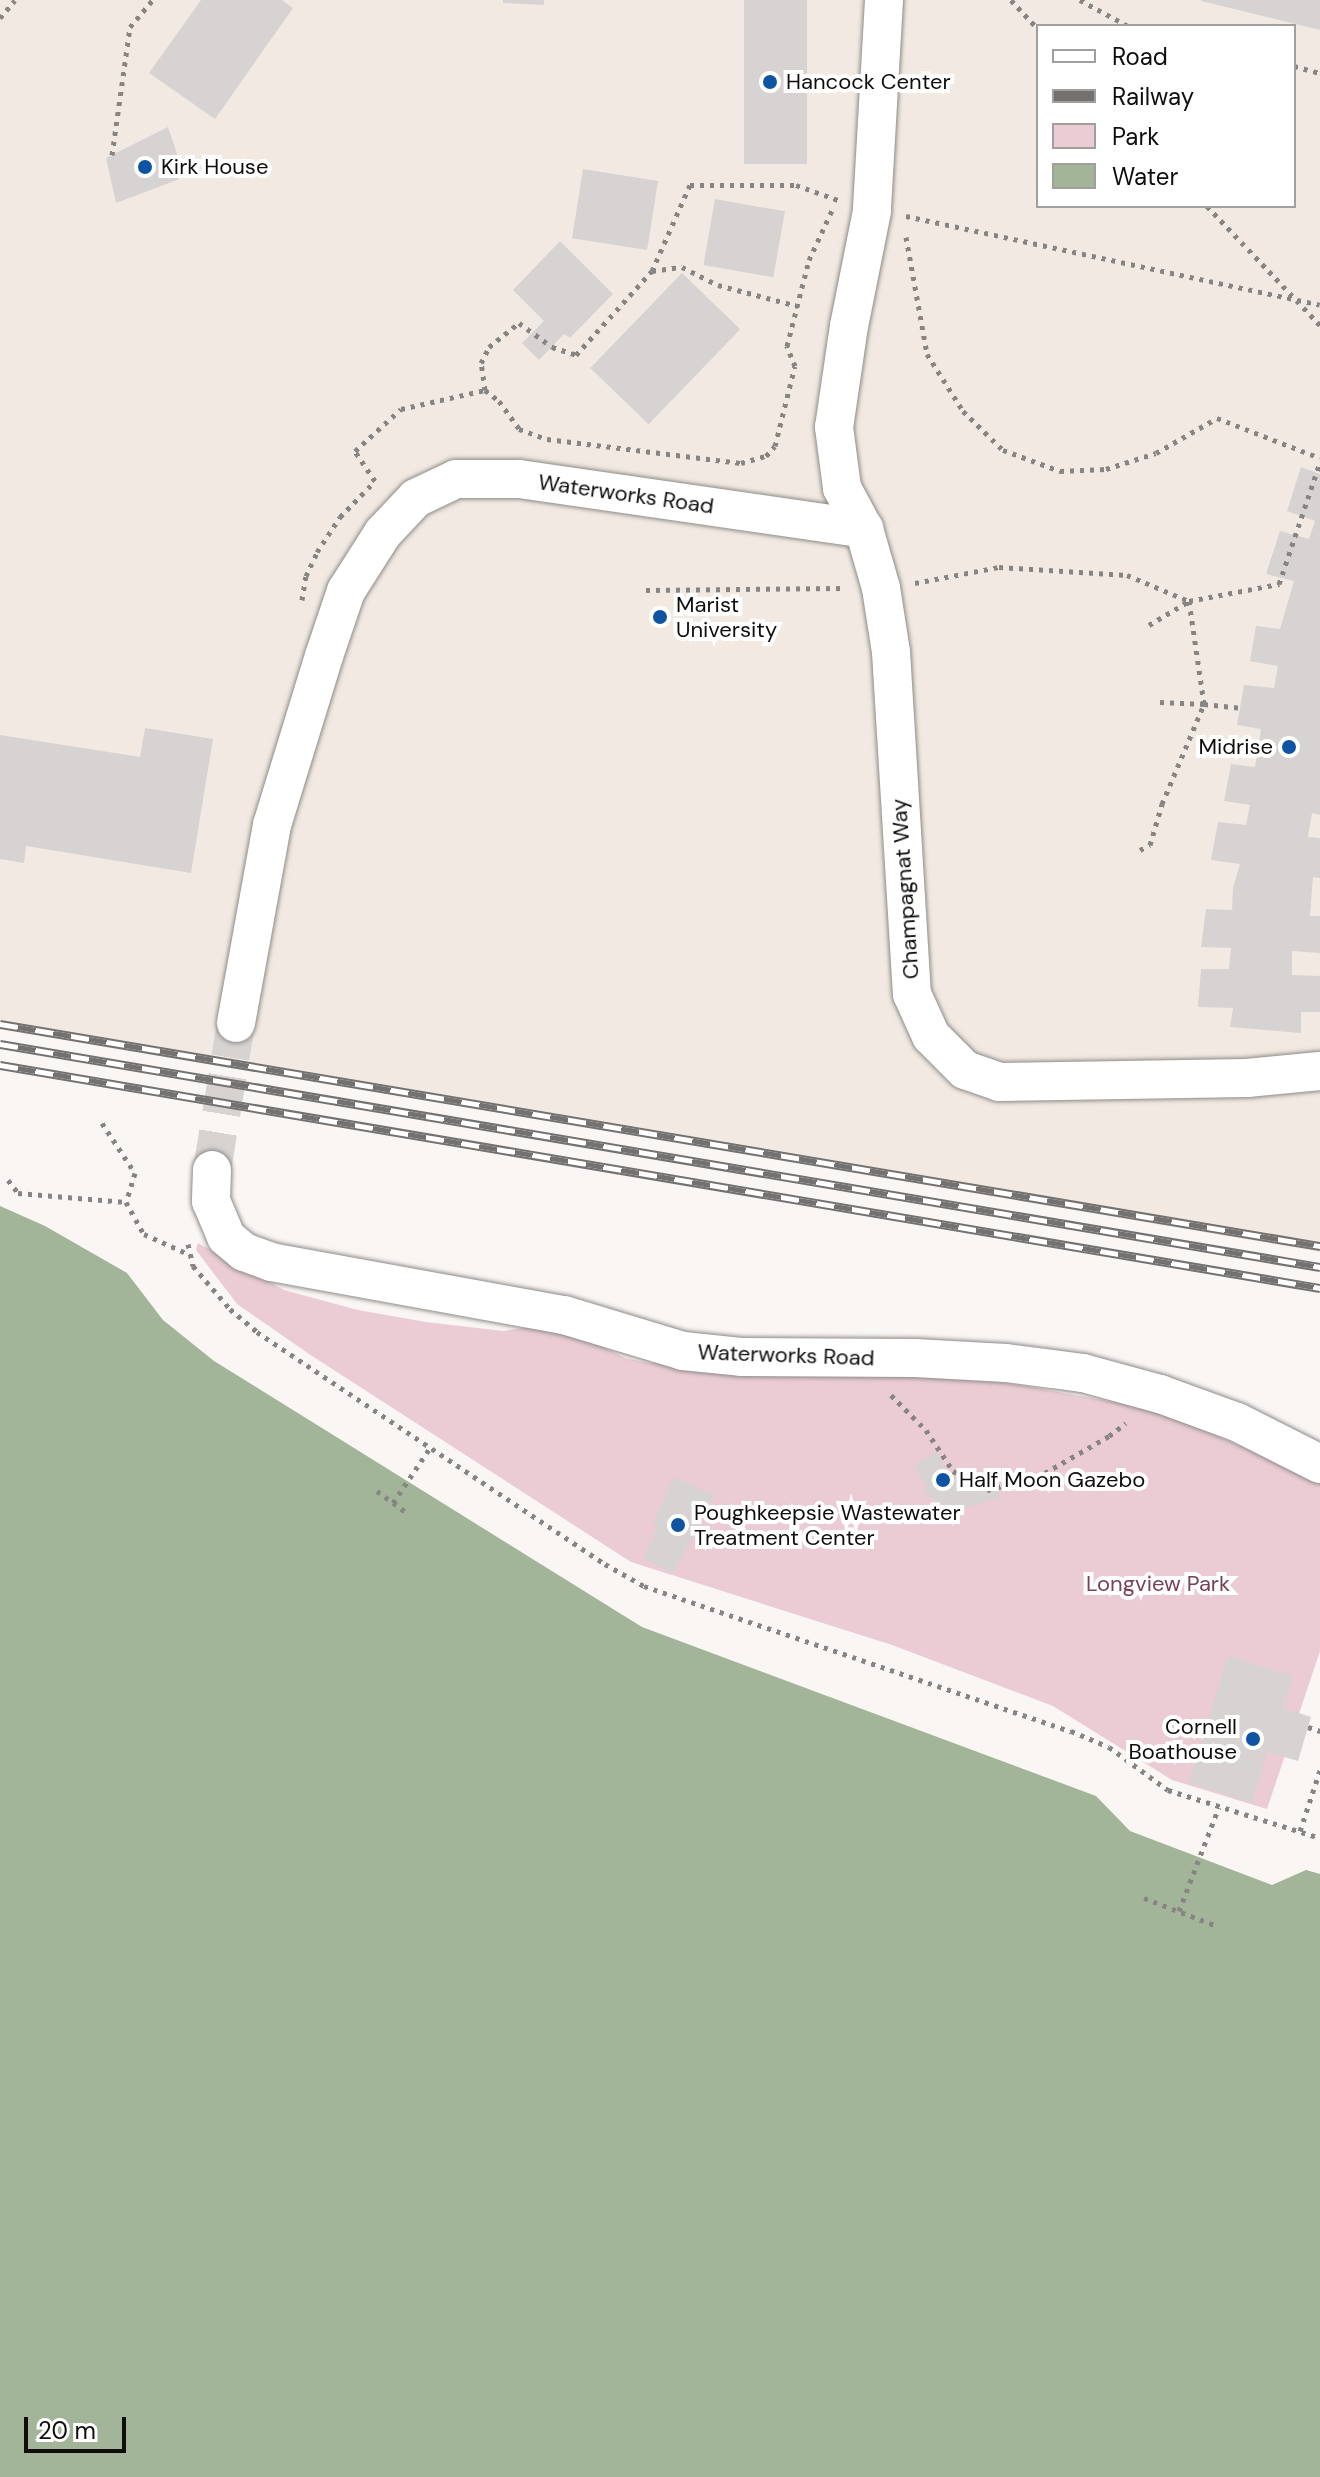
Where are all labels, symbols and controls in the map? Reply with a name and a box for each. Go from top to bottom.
legend [1036,24,1296,208]
text: Road [1112,41,1168,72]
place label: Hancock Center [786,69,951,95]
marker: Hancock Center [761,73,779,91]
text: Railway [1112,81,1194,112]
text: Park [1112,121,1159,152]
place label: Kirk House [161,154,268,180]
marker: Kirk House [136,158,154,176]
text: Water [1112,161,1178,192]
street label: Waterworks Road [537,469,715,519]
place label: Marist University [676,591,777,642]
marker: Marist University [651,608,669,626]
place label: Midrise [1198,734,1273,760]
marker: Midrise [1280,738,1298,756]
street label: Champagnat Way [886,798,924,980]
street label: Waterworks Road [697,1339,875,1371]
place label: Half Moon Gazebo [959,1467,1145,1493]
marker: Half Moon Gazebo [934,1471,952,1489]
place label: Poughkeepsie Wastewater Treatment Center [694,1499,961,1550]
marker: Poughkeepsie Wastewater Treatment Center [669,1516,687,1534]
park label: Longview Park [1086,1571,1230,1597]
place label: Cornell Boathouse [1129,1713,1237,1764]
marker: Cornell Boathouse [1244,1730,1262,1748]
scale bar [28,2401,130,2451]
text: 20 m [38,2415,96,2446]

